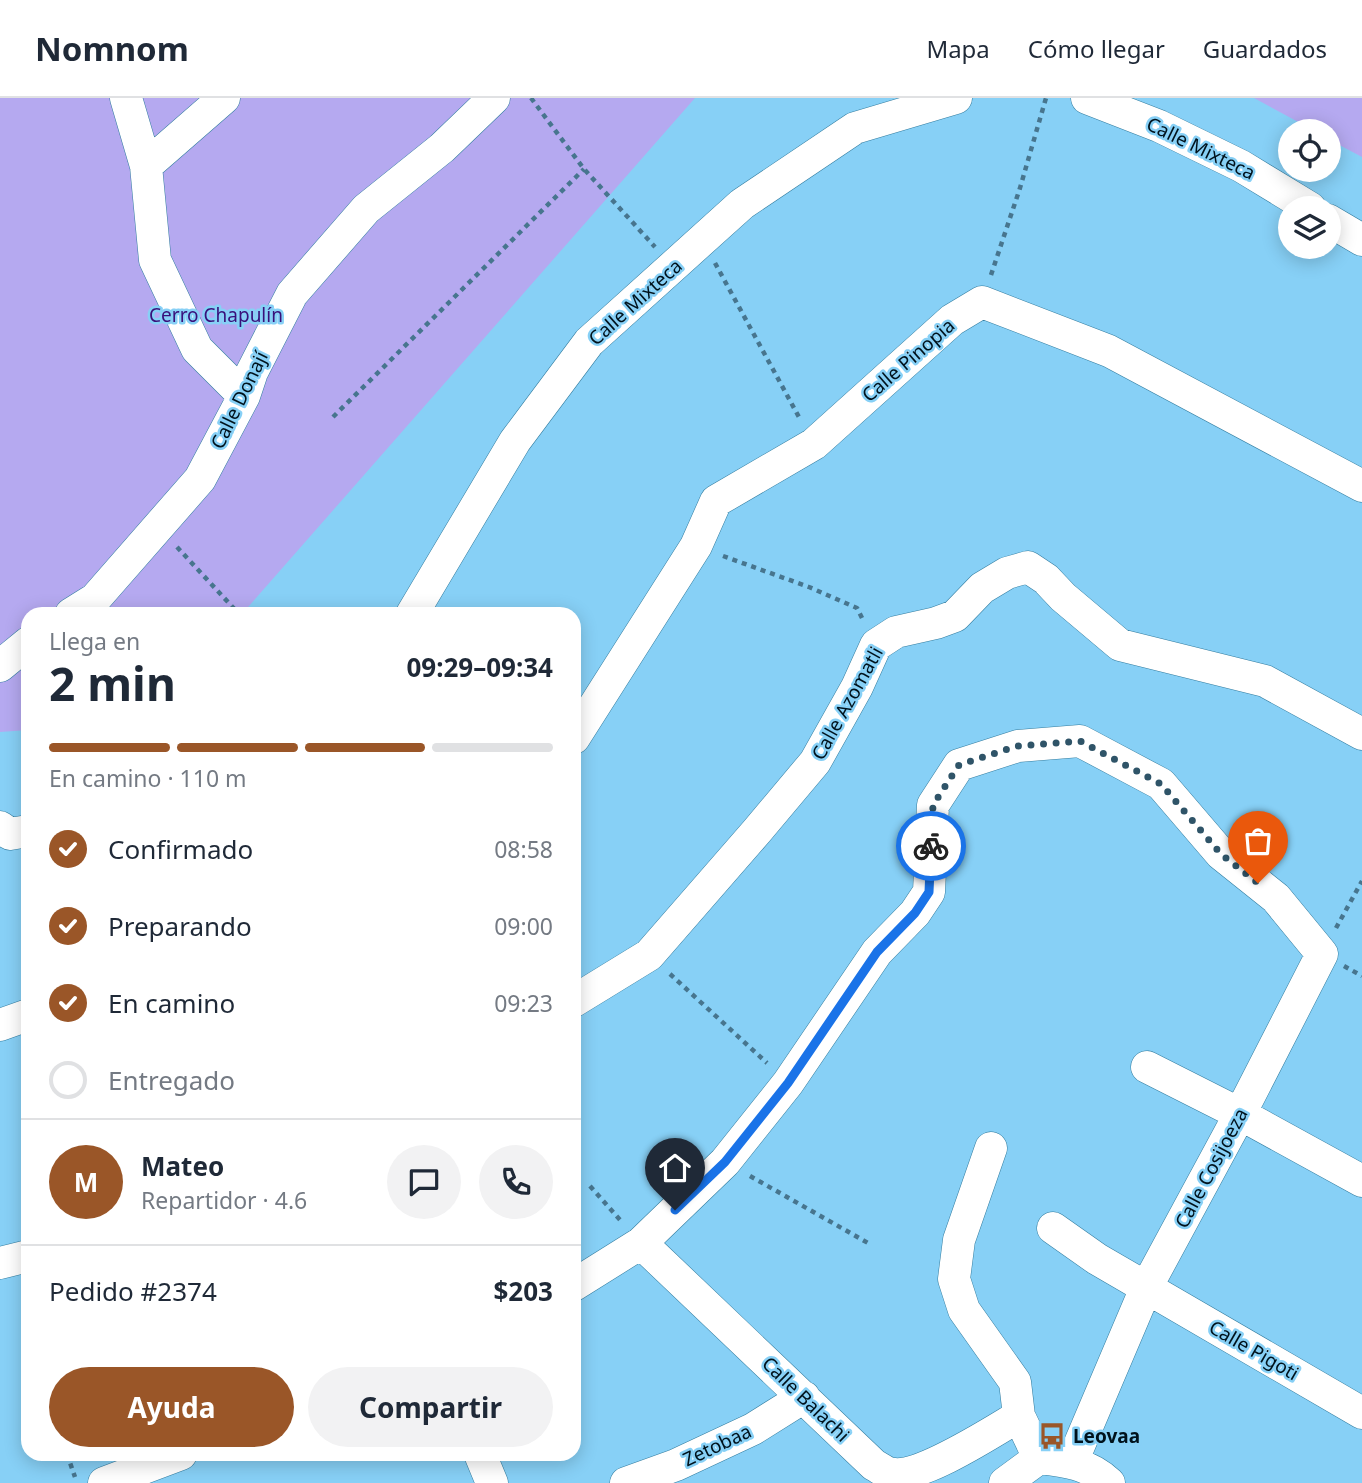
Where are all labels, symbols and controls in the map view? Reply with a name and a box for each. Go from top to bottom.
text: Nomnom [35,26,189,71]
text: Mapa [926,32,990,65]
text: Cómo llegar [1028,32,1165,65]
text: Guardados [1203,32,1327,65]
street label: Calle Mixteca [1142,111,1260,185]
map controls [1278,119,1341,259]
button: locate [1278,119,1341,182]
button: layers [1278,196,1341,259]
street label: Calle Mixteca [583,253,687,351]
park label: Cerro Chapulín [149,302,283,328]
street label: Calle Pinopia [856,312,960,408]
street label: Calle Donají [204,346,274,453]
text: Llega en [49,625,140,657]
street label: Calle Azomatli [805,642,889,764]
text: 09:29–09:34 [406,649,553,685]
text: 2 min [49,652,176,714]
text: En camino · 110 m [49,762,247,794]
courier [896,811,966,881]
pin [1228,811,1288,883]
icon: bag [1239,822,1277,860]
icon: bike [912,827,950,865]
icon: check [49,830,87,868]
text: Confirmado [108,831,253,867]
text: 08:58 [494,833,553,865]
icon: check [49,907,87,945]
text: Preparando [108,908,252,944]
text: 09:00 [494,910,553,942]
icon: check [49,984,87,1022]
text: En camino [108,985,235,1021]
text: 09:23 [494,987,553,1019]
text: Entregado [108,1062,235,1098]
street label: Calle Cosijoeza [1168,1104,1254,1232]
pin [645,1138,705,1210]
button: chat [387,1145,461,1219]
button: phone [479,1145,553,1219]
text: Mateo [141,1148,224,1184]
icon: home [656,1149,694,1187]
text: M [74,1164,98,1200]
text: Repartidor · 4.6 [141,1184,307,1216]
text: Pedido #2374 [49,1273,217,1309]
text: $203 [494,1273,553,1309]
street label: Calle Pigoti [1204,1314,1304,1386]
street label: Calle Balachi [757,1351,855,1447]
button: Ayuda [49,1367,294,1447]
button: Compartir [308,1367,553,1447]
street label: Zetobaa [678,1418,756,1472]
bus stop icon: Leovaa [1037,1421,1067,1451]
place label: Leovaa [1073,1423,1140,1449]

